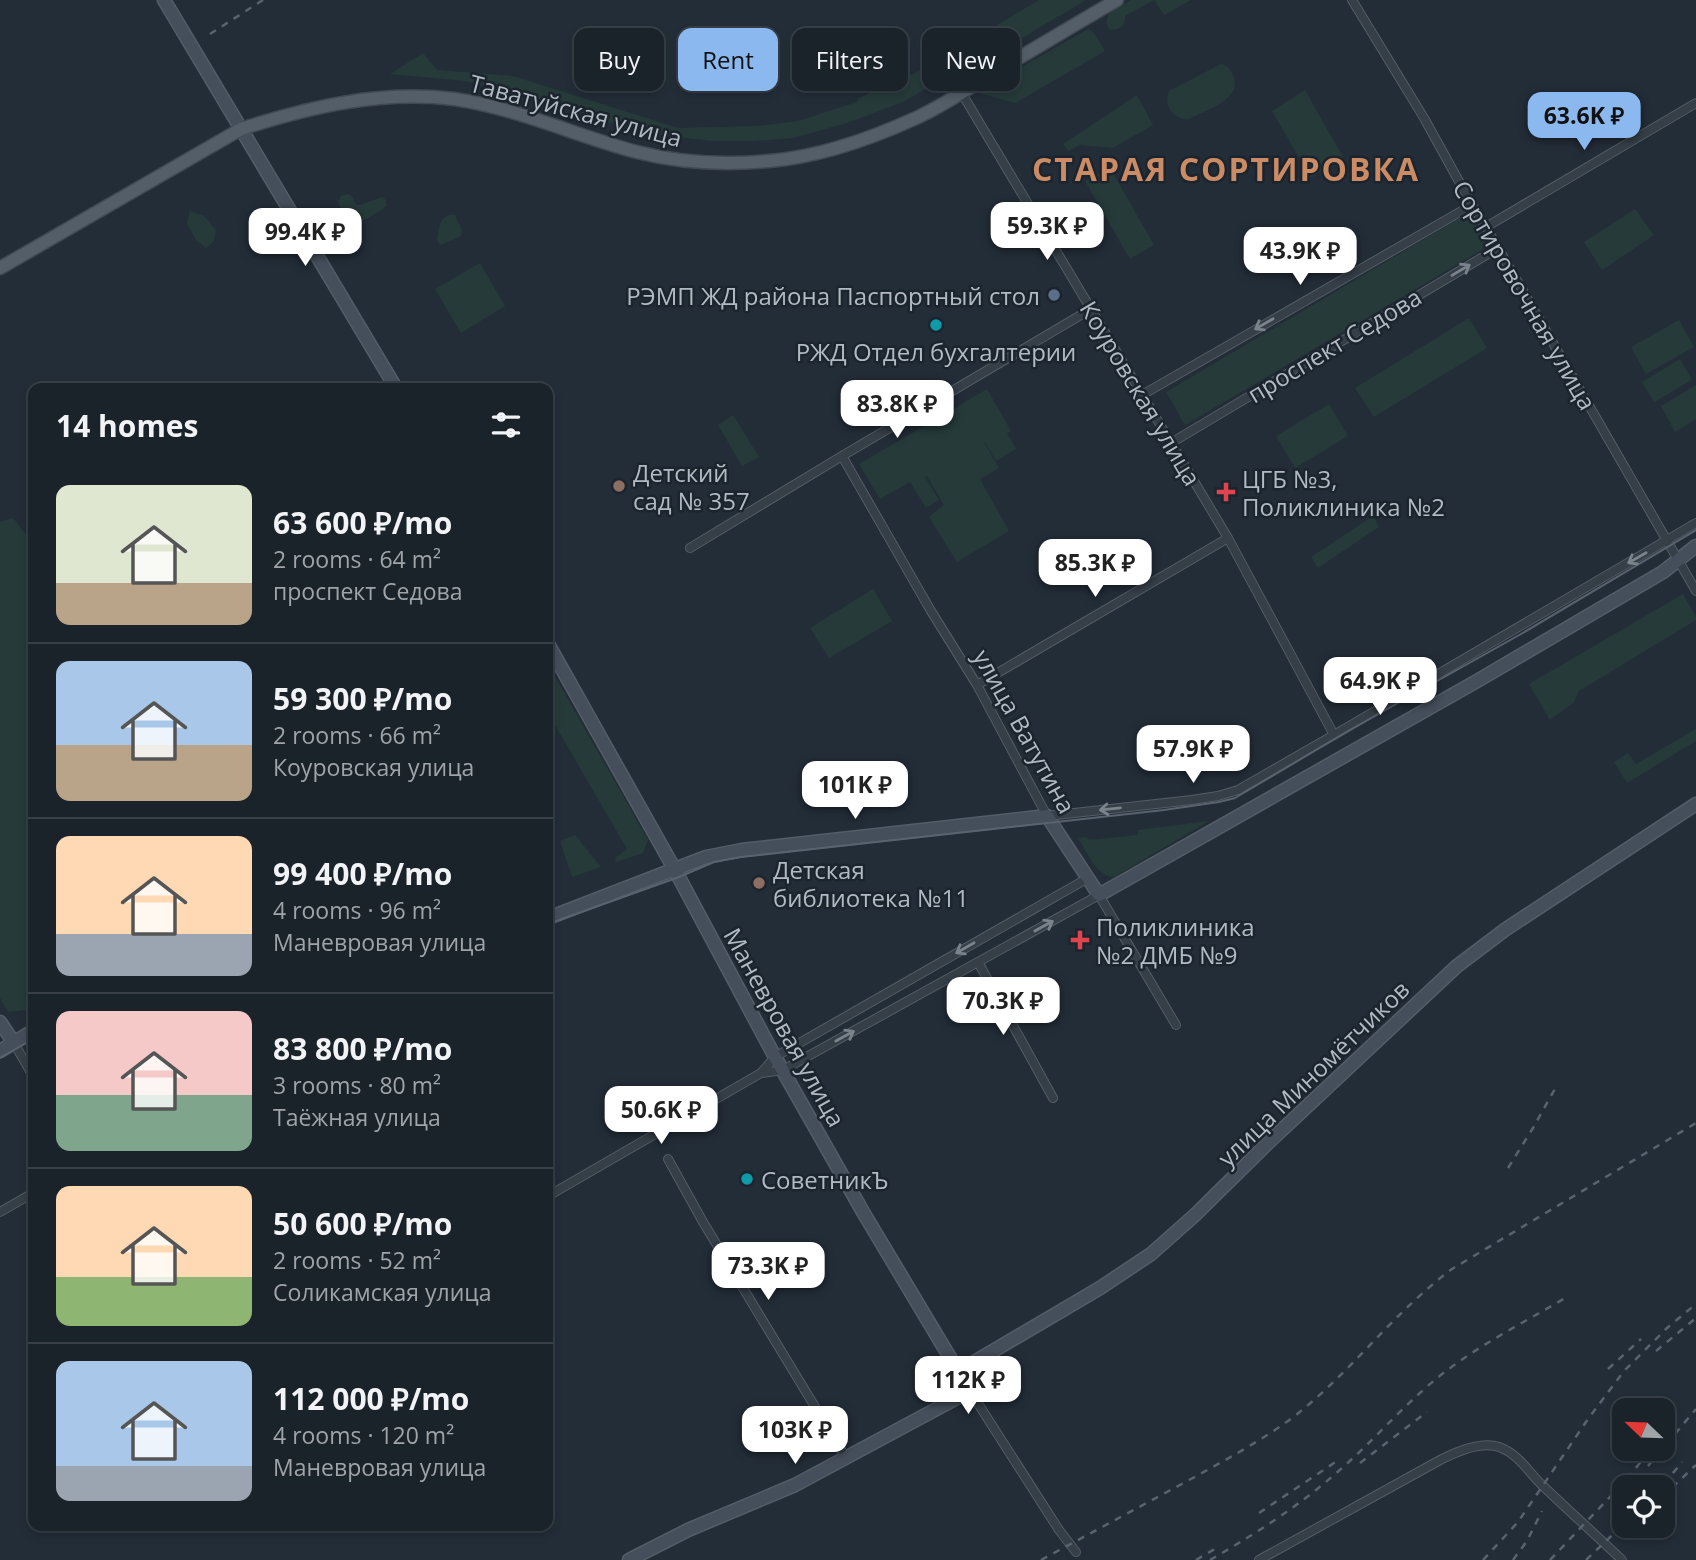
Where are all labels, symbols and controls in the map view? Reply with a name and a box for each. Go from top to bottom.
chip: Buy [574,28,664,91]
chip: Rent [678,28,778,91]
chip: Filters [792,28,908,91]
chip: New [922,28,1020,91]
street label: Таватуйская улица [466,66,686,154]
pin: 63.6K ₽ [1519,92,1649,152]
text: 63.6K ₽ [1544,99,1624,131]
district label: СТАРАЯ СОРТИРОВКА [1032,147,1420,190]
street label: Сортировочная улица [1446,174,1604,416]
pin: 59.3K ₽ [982,202,1112,262]
pin: 99.4K ₽ [240,208,370,268]
text: 59.3K ₽ [1007,209,1087,241]
text: 99.4K ₽ [265,215,345,247]
pin: 43.9K ₽ [1235,228,1365,287]
text: 43.9K ₽ [1260,234,1340,266]
one-way arrow [1450,263,1470,277]
place label: РЭМП ЖД района Паспортный стол [626,279,1040,312]
street label: проспект Седова [1241,280,1427,410]
marker: РЭМП ЖД района Паспортный стол [1046,287,1062,303]
street label: Коуровская улица [1073,294,1209,492]
marker: РЖД Отдел бухгалтерии [928,317,944,333]
one-way arrow [1254,318,1274,332]
place label: РЖД Отдел бухгалтерии [796,335,1076,368]
pin: 83.8K ₽ [832,380,962,440]
text: 83.8K ₽ [857,387,937,419]
text: 14 homes [56,405,199,446]
icon: filters [487,406,525,444]
place label: Детский сад № 357 [633,456,750,517]
place label: ЦГБ №3, Поликлиника №2 [1242,462,1445,523]
marker: Детский сад № 357 [611,478,627,494]
marker: ЦГБ №3, Поликлиника №2 [1216,482,1236,502]
text: 63 600 ₽/mo [273,502,452,543]
icon: home [112,513,196,597]
pin: 85.3K ₽ [1030,540,1160,599]
text: 2 rooms · 64 m² [273,543,441,575]
text: 85.3K ₽ [1055,546,1135,578]
one-way arrow [1628,552,1648,566]
text: проспект Седова [273,575,463,607]
street label: улица Ватутина [966,643,1084,819]
pin: 64.9K ₽ [1315,658,1445,717]
text: 64.9K ₽ [1340,664,1420,696]
text: 59 300 ₽/mo [273,678,452,719]
icon: home [112,689,196,773]
text: 2 rooms · 66 m² [273,719,441,751]
pin: 57.9K ₽ [1128,726,1258,785]
text: 57.9K ₽ [1153,732,1233,764]
text: Коуровская улица [273,751,474,783]
pin: 101K ₽ [798,762,912,821]
text: 101K ₽ [818,768,892,800]
one-way arrow [1099,803,1122,816]
text: 99 400 ₽/mo [273,853,452,894]
place label: Детская библиотека №11 [773,853,969,914]
icon: home [112,864,196,948]
marker: Детская библиотека №11 [751,875,767,891]
text: 4 rooms · 96 m² [273,894,441,926]
place label: Поликлиника №2 ДМБ №9 [1096,910,1254,971]
one-way arrow [1033,919,1054,932]
street label: Маневровая улица [717,922,853,1132]
text: Маневровая улица [273,926,486,958]
marker: Поликлиника №2 ДМБ №9 [1070,930,1090,950]
one-way arrow [955,942,975,956]
street label: улица Миномётчиков [1210,973,1416,1173]
pin: 70.3K ₽ [938,978,1068,1037]
text: 70.3K ₽ [963,984,1043,1016]
text: 83 800 ₽/mo [273,1028,452,1069]
one-way arrow [834,1029,855,1042]
icon: home [112,1039,196,1123]
text: 3 rooms · 80 m² [273,1069,441,1101]
pin: 50.6K ₽ [596,1086,726,1146]
text: 50.6K ₽ [621,1093,701,1125]
text: Таёжная улица [273,1101,441,1133]
place label: СоветникЪ [761,1163,888,1196]
marker: СоветникЪ [739,1171,755,1187]
text: 50 600 ₽/mo [273,1203,452,1244]
icon: home [112,1214,196,1298]
pin: 73.3K ₽ [703,1242,833,1302]
text: 2 rooms · 52 m² [273,1244,441,1276]
text: 73.3K ₽ [728,1249,808,1281]
text: Соликамская улица [273,1276,492,1308]
pin: 112K ₽ [911,1356,1025,1416]
text: 112K ₽ [931,1363,1005,1395]
text: 112 000 ₽/mo [273,1378,469,1419]
icon: home [112,1389,196,1473]
north arrow [1612,1398,1675,1461]
map controls [1612,1398,1675,1538]
pin: 103K ₽ [738,1406,852,1466]
text: 103K ₽ [758,1413,832,1445]
text: 4 rooms · 120 m² [273,1419,454,1451]
text: Маневровая улица [273,1451,486,1483]
button: locate [1612,1475,1675,1538]

